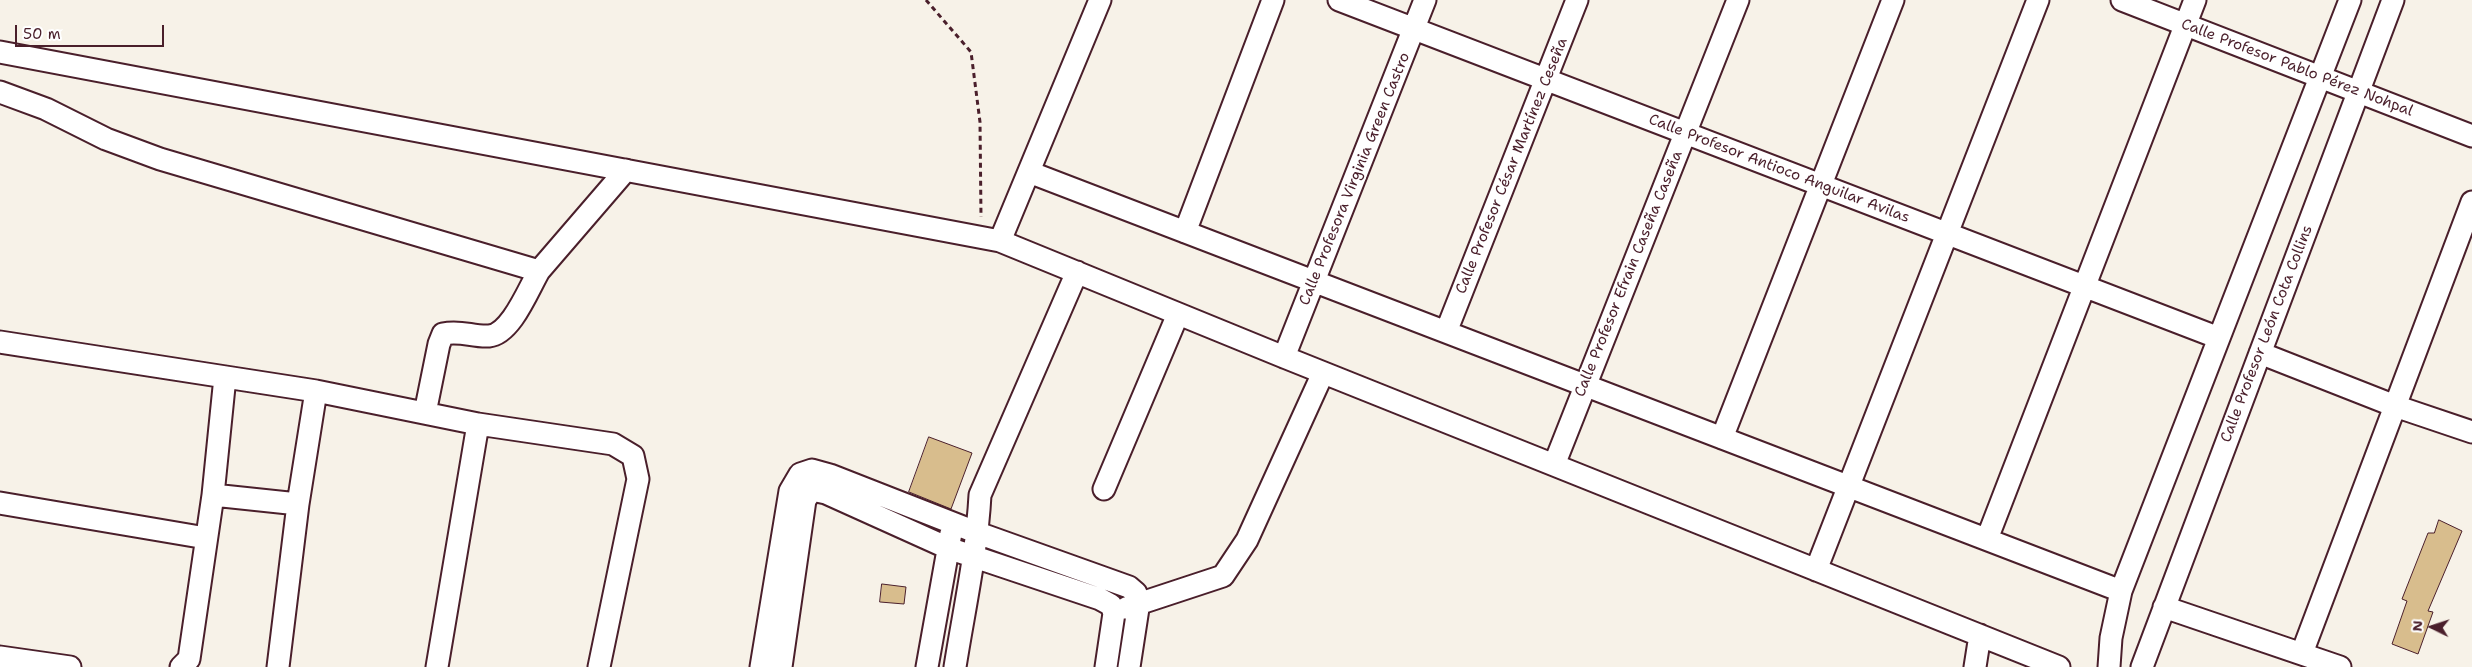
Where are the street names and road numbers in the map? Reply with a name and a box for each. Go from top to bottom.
street label: Calle Profesor Pablo Pérez Nohpal [2178,15,2416,121]
street label: Calle Profesor César Martínez Ceseña [1452,35,1572,297]
street label: Calle Profesora Virginia Green Castro [1296,50,1414,308]
street label: Calle Profesor Antioco Anguilar Avilas [1646,111,1912,227]
street label: Calle Profesor Efrain Caseña Caseña [1571,148,1687,400]
street label: Calle Profesor León Cota Collins [2217,223,2317,445]

